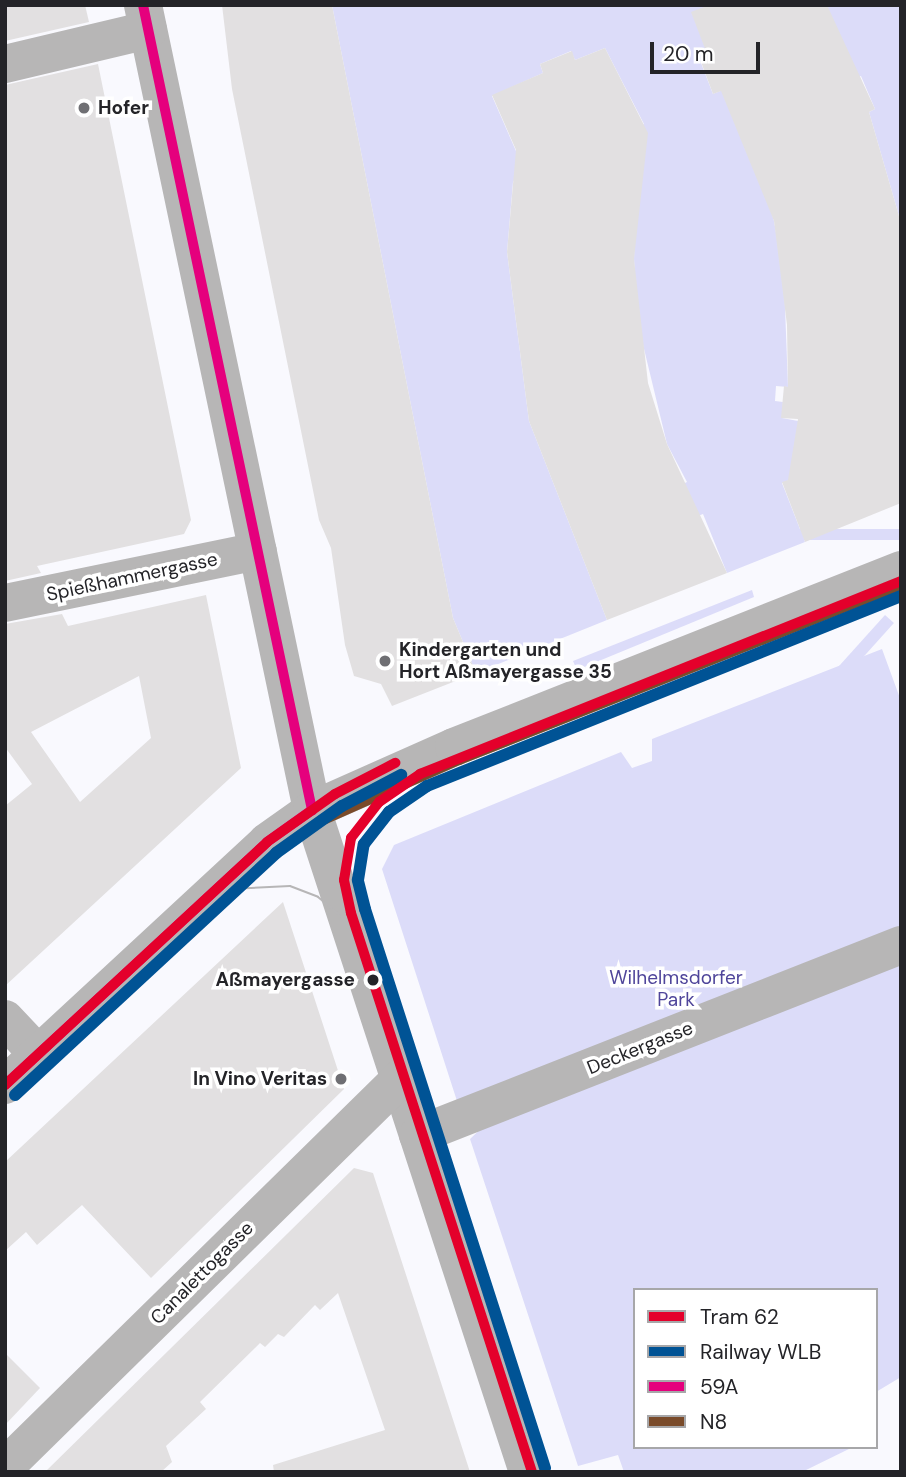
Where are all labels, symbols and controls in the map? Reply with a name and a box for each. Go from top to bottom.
scale bar [654,28,764,72]
text: 20 m [663,40,714,68]
place label: Hofer [98,97,149,119]
marker: Hofer [76,100,92,116]
street label: Spießhammergasse [44,548,220,606]
place label: Kindergarten und Hort Aßmayergasse 35 [399,639,612,683]
marker: Kindergarten und Hort Aßmayergasse 35 [377,653,393,669]
park label: Wilhelmsdorfer Park [609,967,743,1011]
marker: Aßmayergasse [361,968,385,992]
place label: Aßmayergasse [216,969,355,991]
street label: Deckergasse [584,1016,696,1080]
place label: In Vino Veritas [193,1068,327,1090]
marker: In Vino Veritas [333,1071,349,1087]
street label: Canalettogasse [146,1217,258,1329]
legend [633,1288,878,1449]
text: Tram 62 [700,1303,779,1331]
text: Railway WLB [700,1338,821,1366]
text: 59A [700,1373,738,1401]
text: N8 [700,1408,727,1436]

